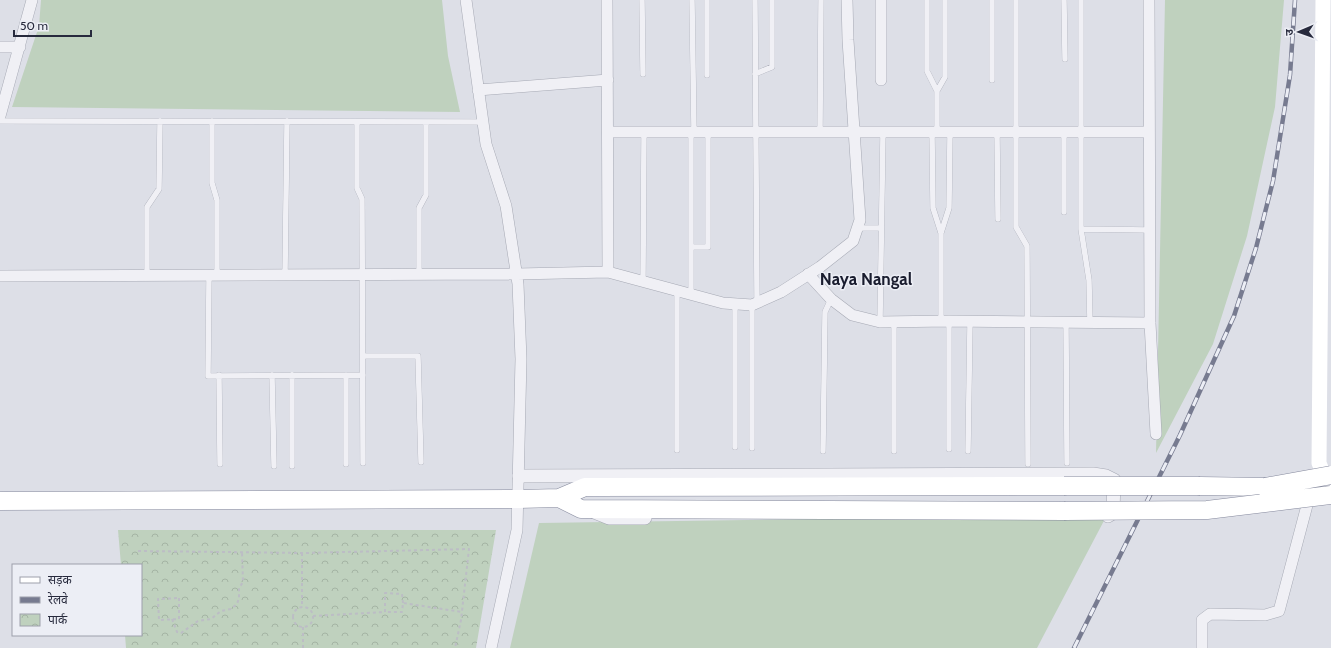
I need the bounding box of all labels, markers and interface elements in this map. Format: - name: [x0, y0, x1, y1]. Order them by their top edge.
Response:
- scale bar: [14, 12, 91, 38]
- north arrow: [1279, 12, 1319, 52]
- text: 50 m: [20, 18, 48, 33]
- text: उ: [1282, 28, 1296, 36]
- district label: Naya Nangal: [820, 269, 913, 289]
- legend: [12, 564, 142, 636]
- text: सड़क: [48, 572, 73, 587]
- text: रेलवे: [48, 592, 68, 607]
- text: पार्क: [48, 612, 68, 627]

